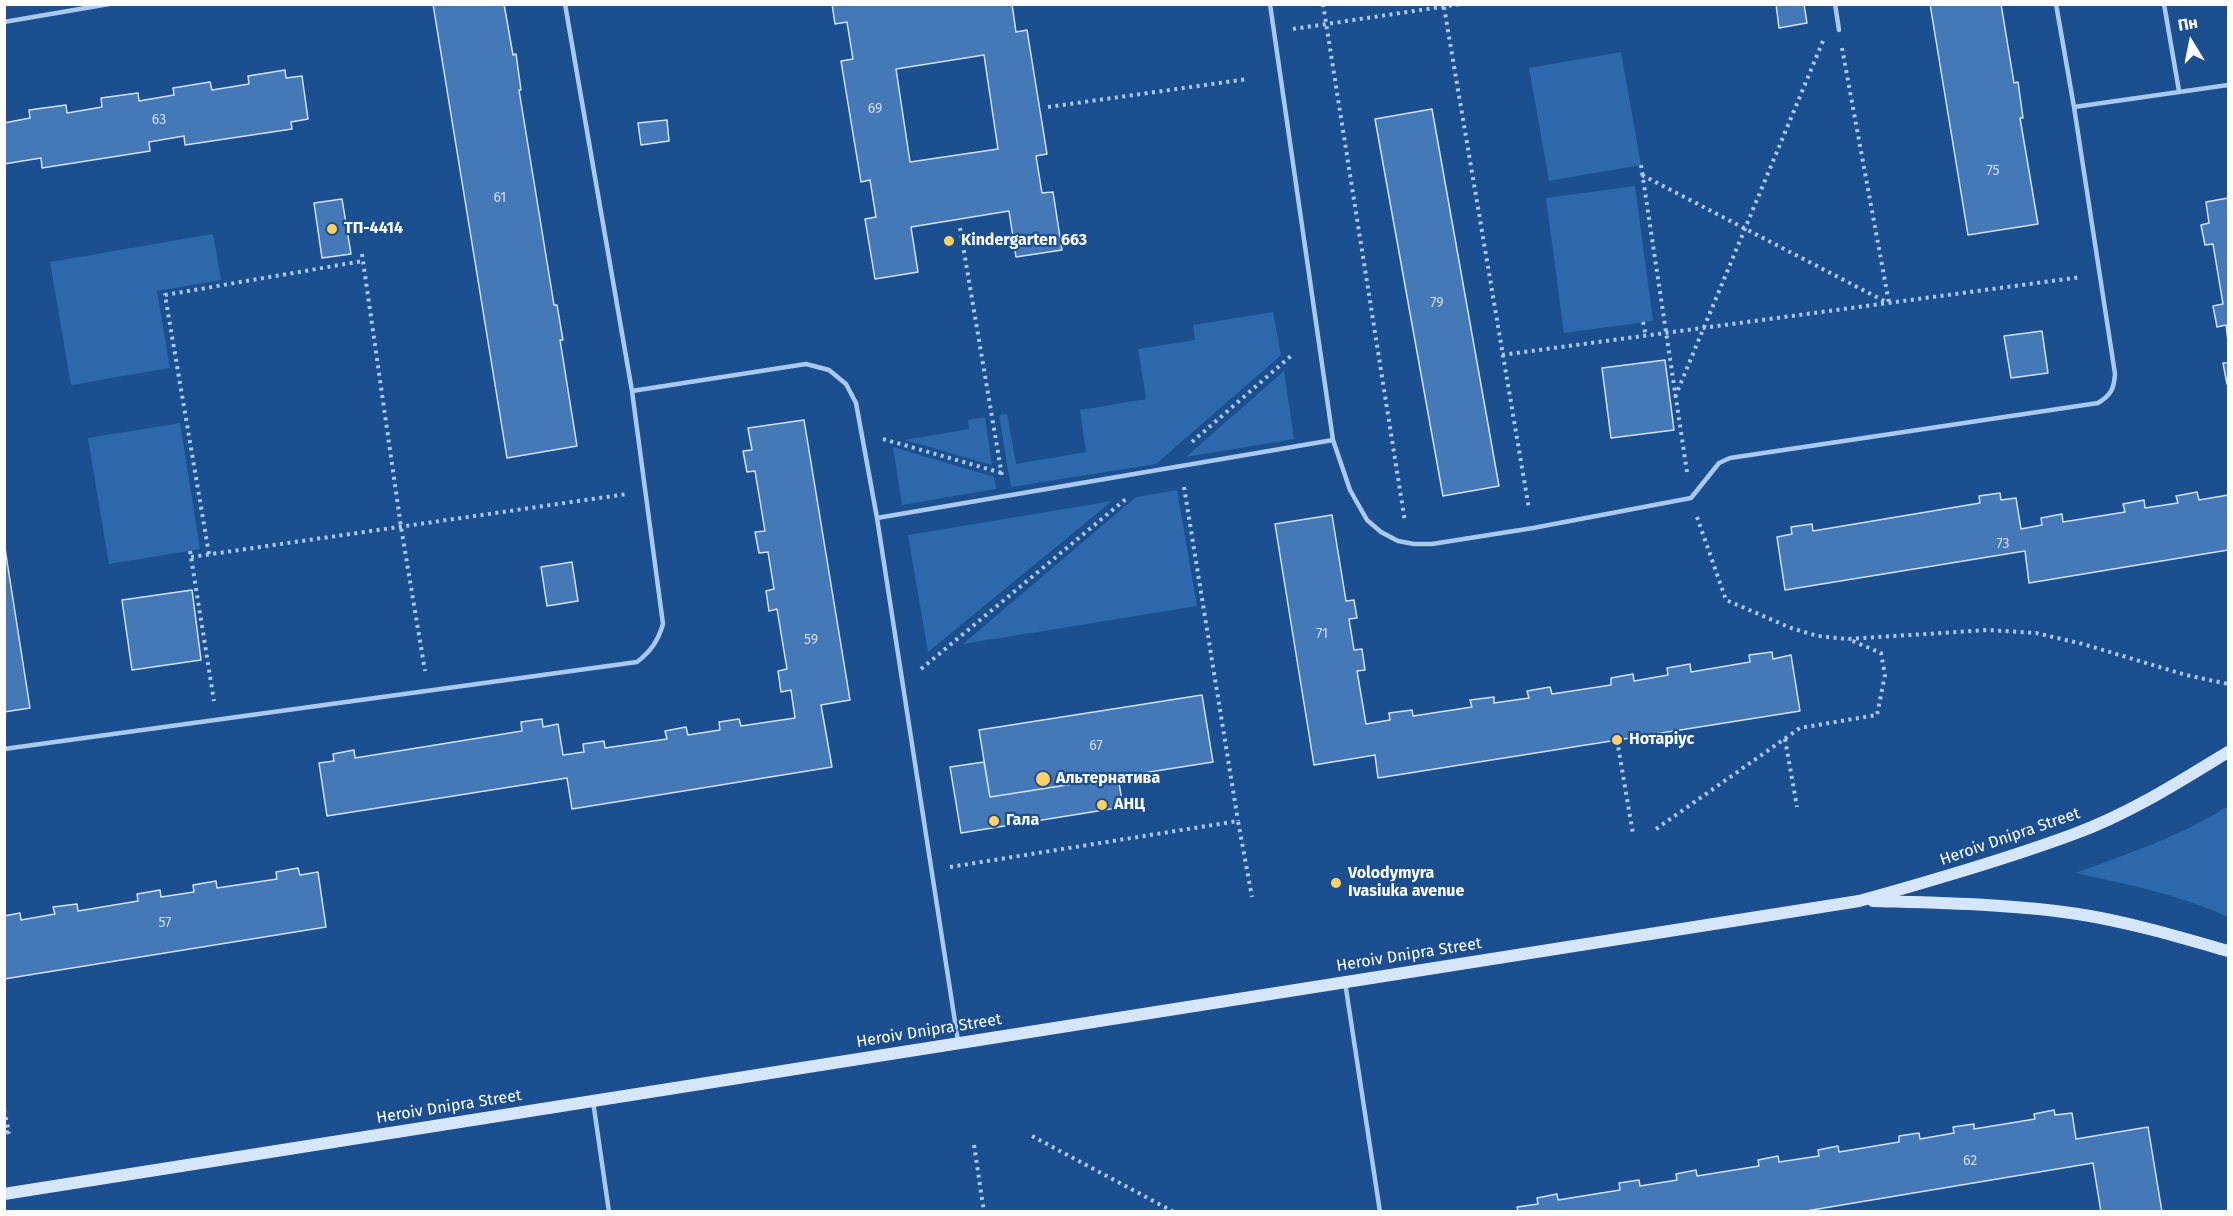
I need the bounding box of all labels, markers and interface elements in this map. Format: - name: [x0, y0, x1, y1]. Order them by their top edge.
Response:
- north arrow: [2161, 12, 2221, 72]
- text: Пн: [2176, 13, 2199, 35]
- house number: 69: [868, 101, 882, 117]
- house number: 63: [152, 112, 166, 128]
- house number: 75: [1986, 163, 2000, 179]
- house number: 61: [494, 190, 506, 206]
- place label: ТП-4414: [344, 219, 403, 239]
- marker: ТП-4414: [325, 222, 339, 236]
- place label: Kindergarten 663: [961, 231, 1087, 251]
- marker: Kindergarten 663: [942, 234, 956, 248]
- house number: 79: [1430, 295, 1444, 311]
- house number: 73: [1996, 536, 2010, 552]
- house number: 71: [1316, 626, 1328, 642]
- house number: 59: [804, 632, 818, 648]
- place label: Нотаріус: [1629, 730, 1694, 750]
- marker: Нотаріус: [1610, 733, 1624, 747]
- house number: 67: [1089, 738, 1103, 754]
- place label: Альтернатива: [1056, 769, 1160, 789]
- marker: Альтернатива: [1034, 770, 1052, 788]
- place label: АНЦ: [1114, 795, 1145, 815]
- marker: АНЦ: [1095, 798, 1109, 812]
- street label: Heroiv Dnipra Street: [1937, 804, 2083, 870]
- place label: Гала: [1006, 811, 1039, 831]
- marker: Гала: [987, 814, 1001, 828]
- place label: Volodymyra Ivasiuka avenue: [1348, 864, 1464, 902]
- marker: Volodymyra Ivasiuka avenue: [1329, 876, 1343, 890]
- house number: 57: [159, 915, 171, 931]
- street label: Heroiv Dnipra Street: [1335, 934, 1483, 976]
- street label: Heroiv Dnipra Street: [855, 1010, 1003, 1052]
- street label: Heroiv Dnipra Street: [375, 1086, 523, 1128]
- house number: 62: [1963, 1153, 1977, 1169]

